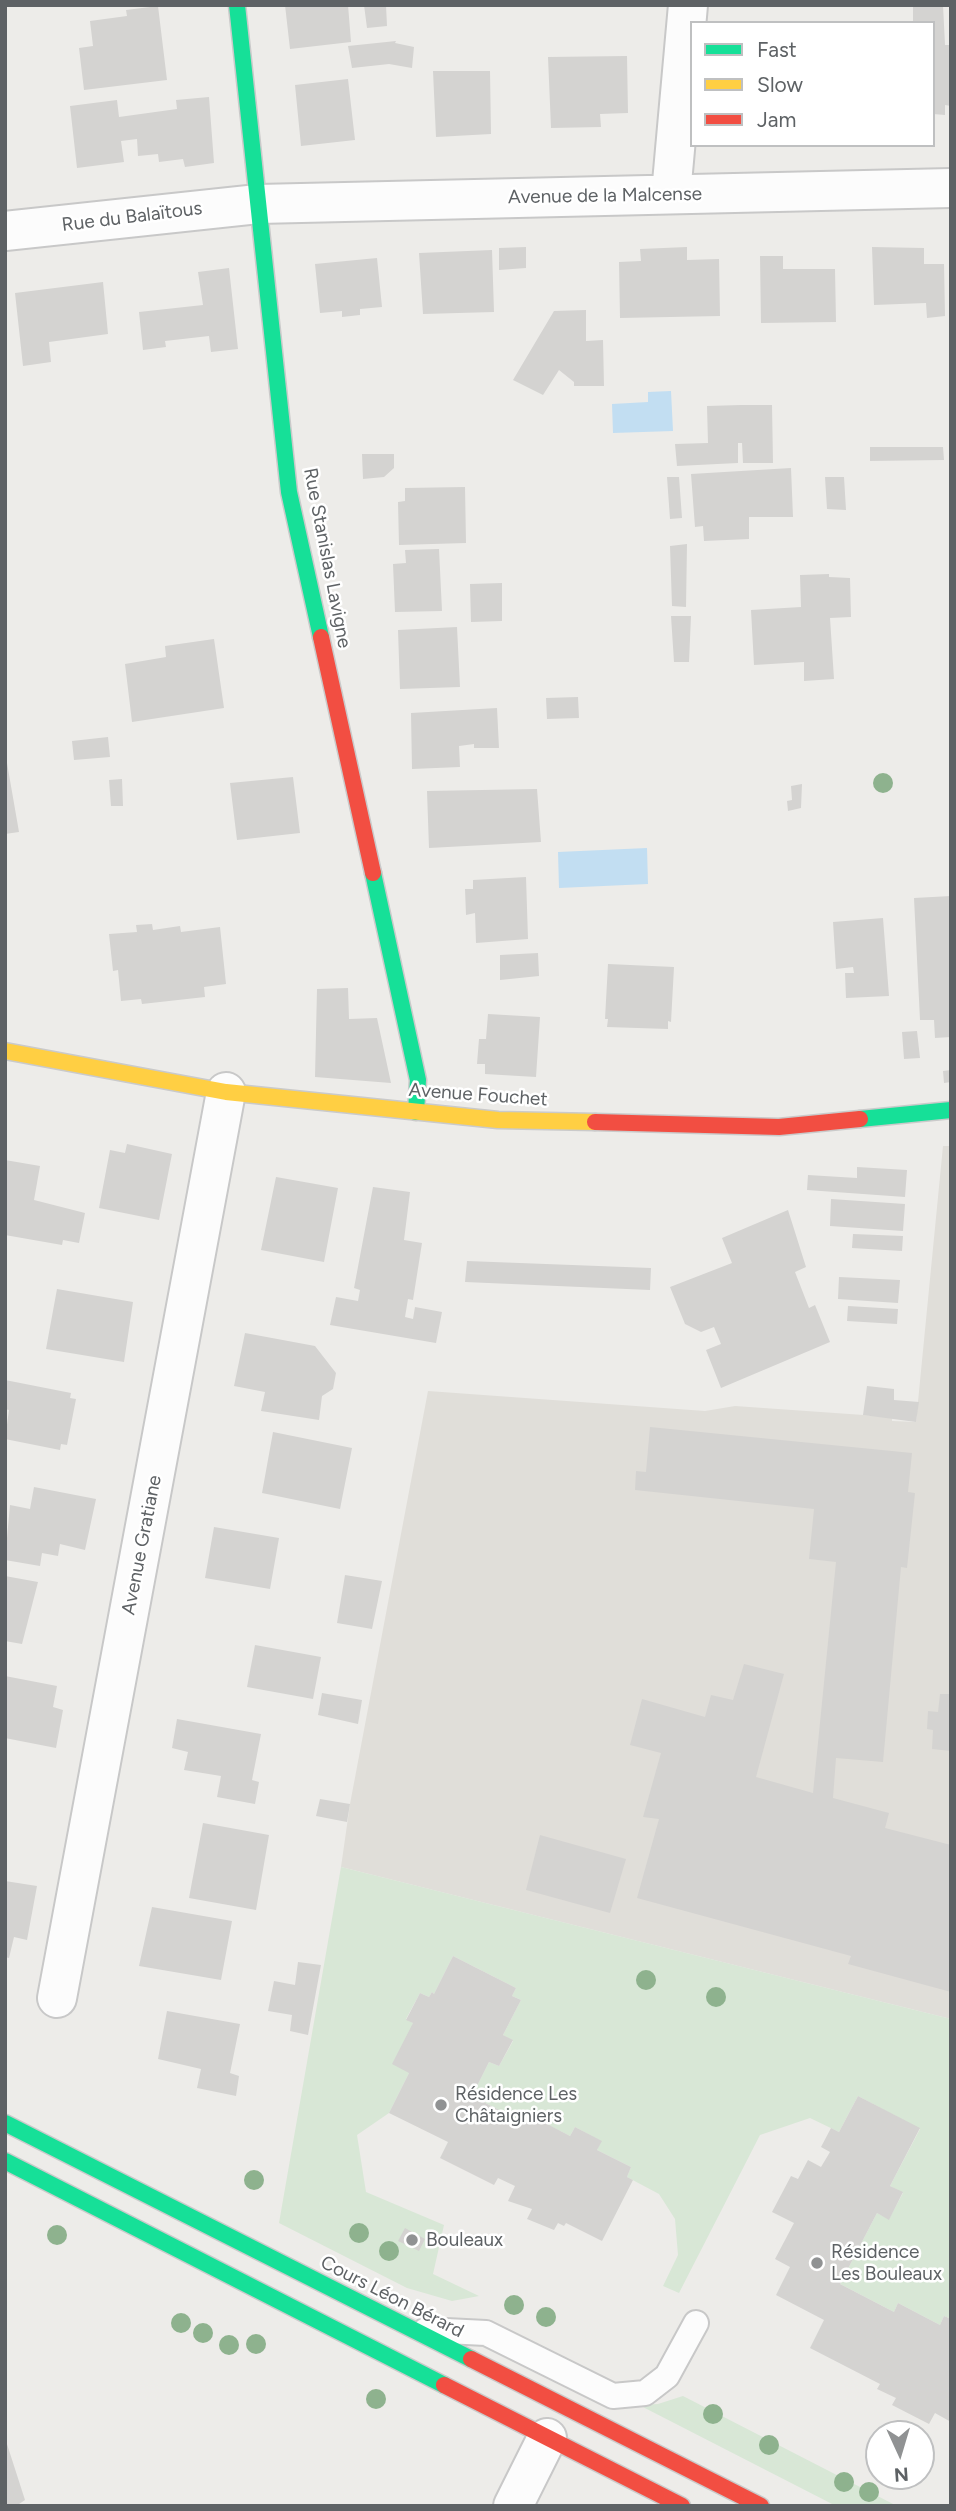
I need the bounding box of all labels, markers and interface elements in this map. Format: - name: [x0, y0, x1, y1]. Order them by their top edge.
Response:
- legend: [690, 21, 935, 147]
- text: Fast: [757, 37, 797, 62]
- text: Slow: [757, 72, 803, 97]
- text: Jam: [757, 107, 796, 132]
- street label: Avenue de la Malcense: [508, 183, 702, 209]
- street label: Rue du Balaïtous: [61, 197, 203, 237]
- street label: Rue Stanislas Lavigne: [298, 466, 356, 650]
- street label: Avenue Fouchet: [408, 1079, 548, 1111]
- street label: Avenue Gratiane: [117, 1473, 167, 1617]
- place label: Résidence Les Châtaigniers: [455, 2083, 577, 2127]
- marker: Résidence Les Châtaigniers: [433, 2097, 449, 2113]
- place label: Bouleaux: [426, 2229, 503, 2251]
- marker: Bouleaux: [404, 2232, 420, 2248]
- place label: Résidence Les Bouleaux: [831, 2241, 942, 2285]
- street label: Cours Léon Bérard: [317, 2251, 467, 2343]
- marker: Résidence Les Bouleaux: [809, 2255, 825, 2271]
- north arrow: [865, 2420, 935, 2490]
- text: N: [893, 2462, 909, 2486]

